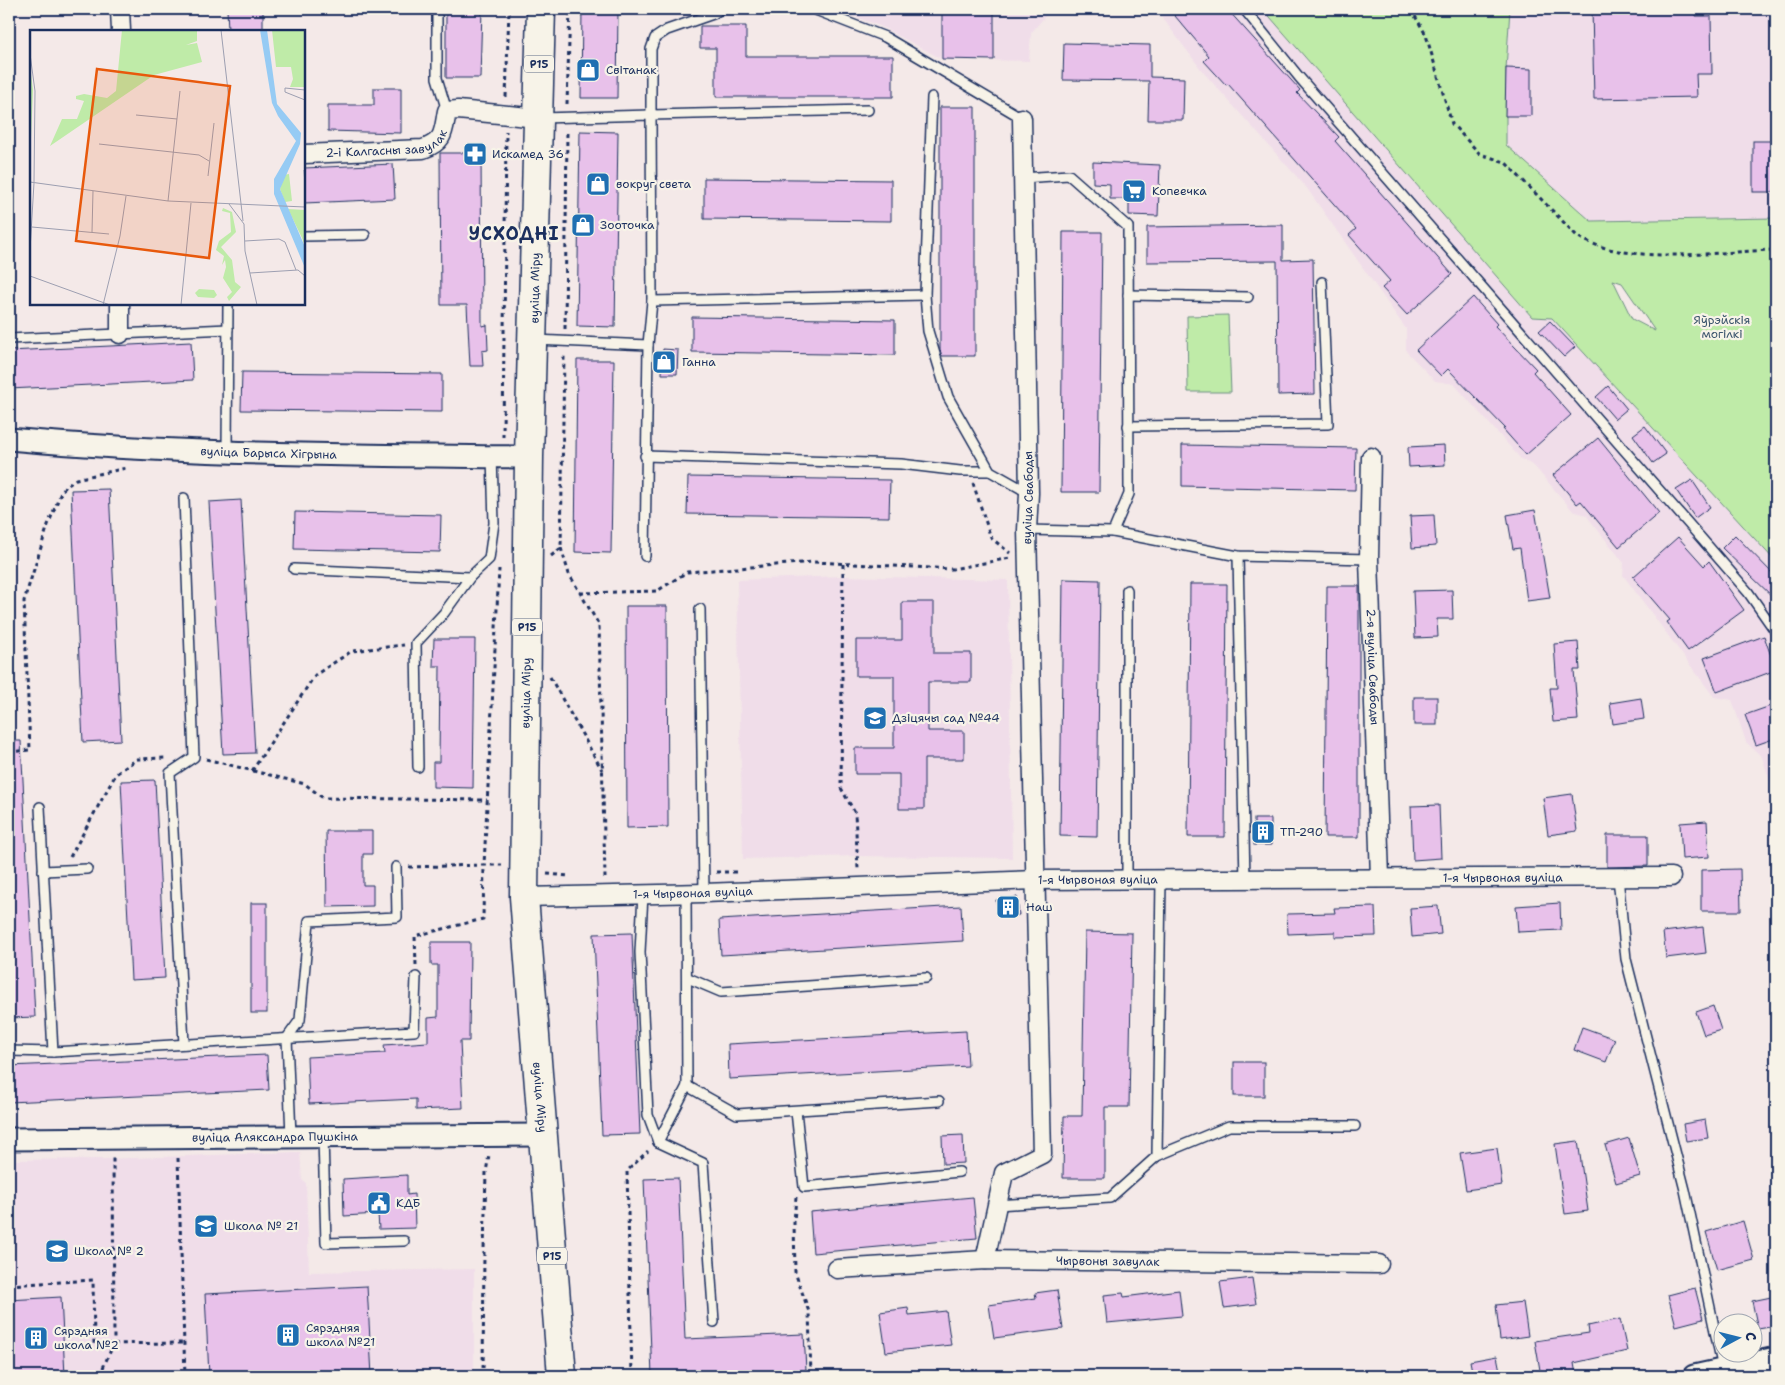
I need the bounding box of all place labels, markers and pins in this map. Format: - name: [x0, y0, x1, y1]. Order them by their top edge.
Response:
- shop icon: Світанак: [575, 57, 601, 83]
- place label: Світанак: [606, 62, 657, 78]
- pharmacy icon: Искамед 36: [462, 141, 488, 167]
- place label: Искамед 36: [492, 146, 564, 162]
- shop icon: вокруг света: [585, 171, 611, 197]
- place label: вокруг света: [616, 176, 691, 192]
- supermarket icon: Копеечка: [1121, 178, 1147, 204]
- place label: Копеечка: [1152, 183, 1207, 199]
- shop icon: Зооточка: [570, 212, 596, 238]
- place label: Зооточка: [600, 217, 655, 233]
- shop icon: Ганна: [651, 349, 677, 375]
- place label: Ганна: [682, 354, 716, 370]
- school or university icon: Дзіцячы сад №44: [862, 705, 888, 731]
- place label: Дзіцячы сад №44: [892, 710, 1000, 726]
- building icon: ТП-290: [1250, 819, 1276, 845]
- place label: ТП-290: [1280, 824, 1323, 840]
- building icon: Наш: [995, 894, 1021, 920]
- place label: Наш: [1026, 899, 1053, 915]
- public building icon: КДБ: [366, 1190, 392, 1216]
- place label: КДБ: [396, 1195, 421, 1211]
- school or university icon: Школа № 21: [193, 1213, 219, 1239]
- place label: Школа № 21: [224, 1218, 298, 1234]
- school or university icon: Школа № 2: [44, 1238, 70, 1264]
- place label: Школа № 2: [74, 1243, 144, 1259]
- place label: Сярэдняя школа №21: [306, 1320, 375, 1350]
- building icon: Сярэдняя школа №21: [275, 1322, 301, 1348]
- place label: Сярэдняя школа №2: [54, 1323, 119, 1353]
- building icon: Сярэдняя школа №2: [23, 1325, 49, 1351]

